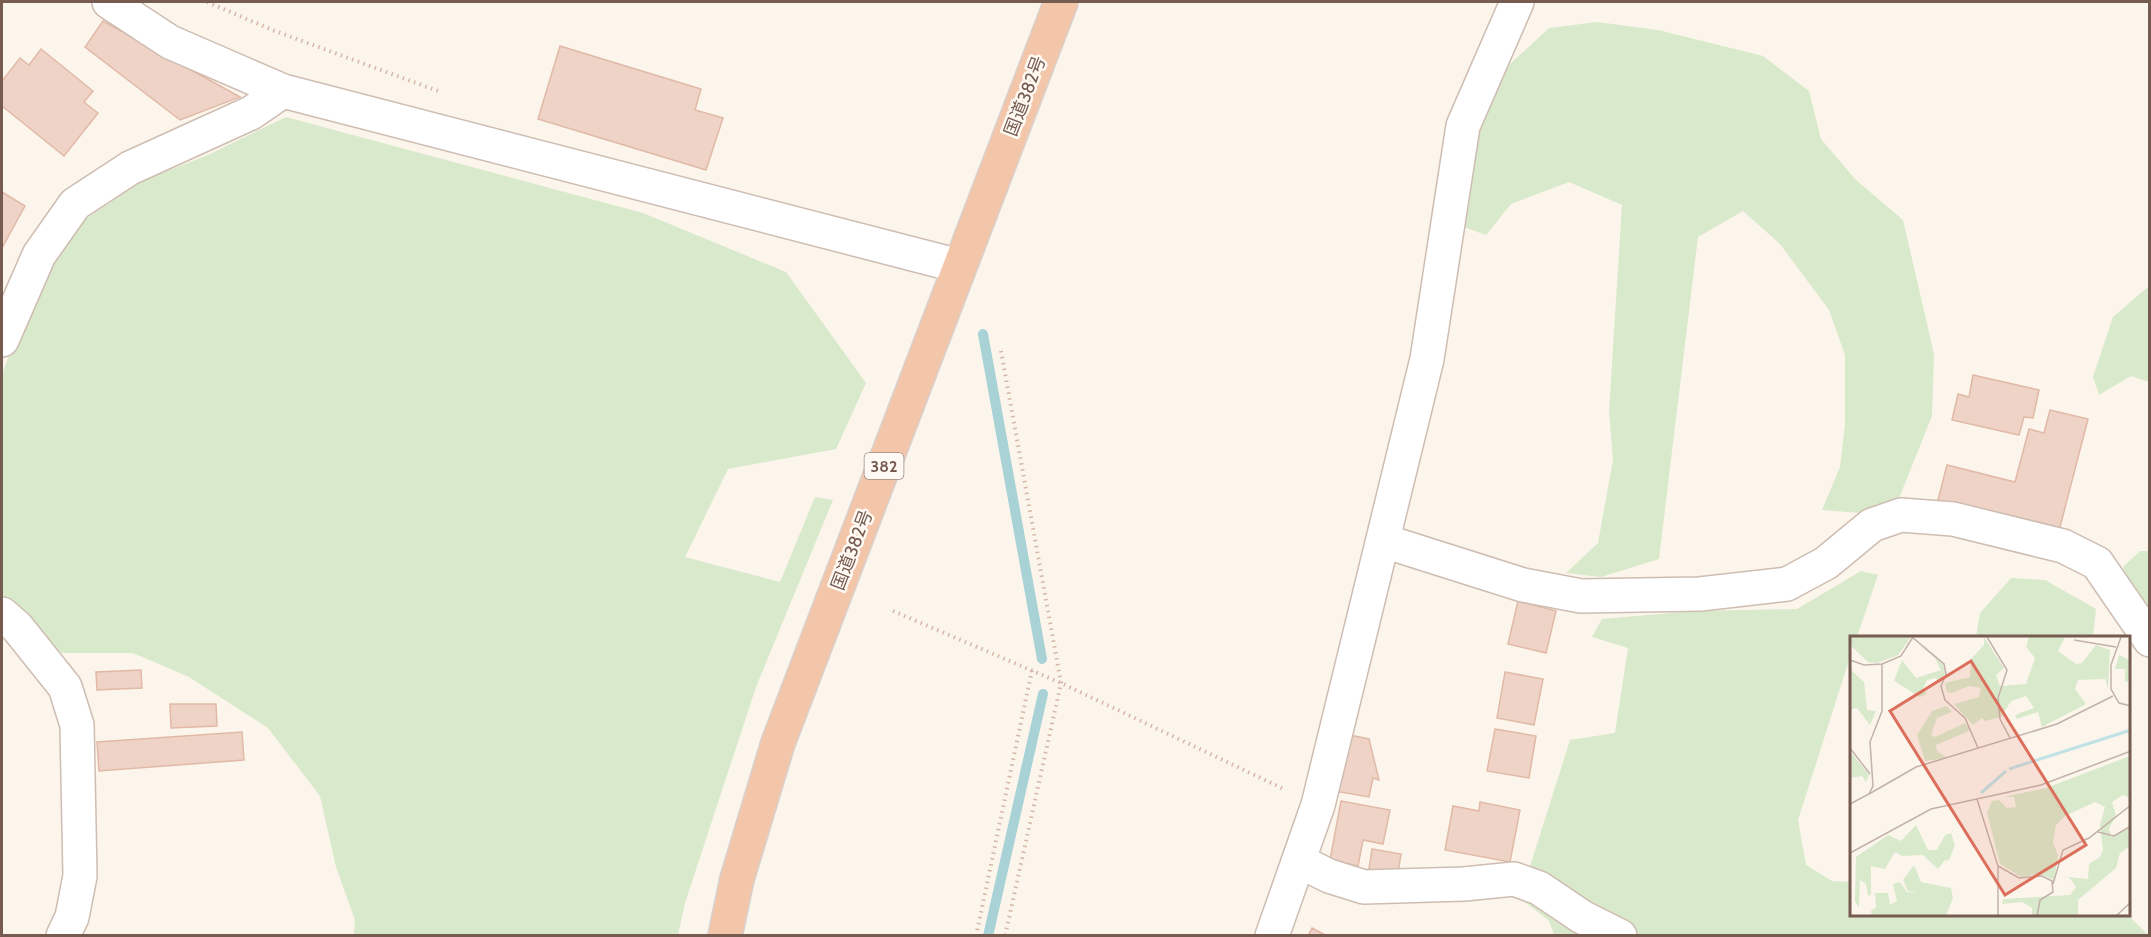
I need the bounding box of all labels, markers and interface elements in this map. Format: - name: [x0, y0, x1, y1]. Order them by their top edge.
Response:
- street label: 国道382号: [1000, 53, 1050, 139]
- road number: 382: [864, 453, 904, 479]
- street label: 国道382号: [827, 507, 877, 593]
- inset map: [1850, 636, 2130, 916]

